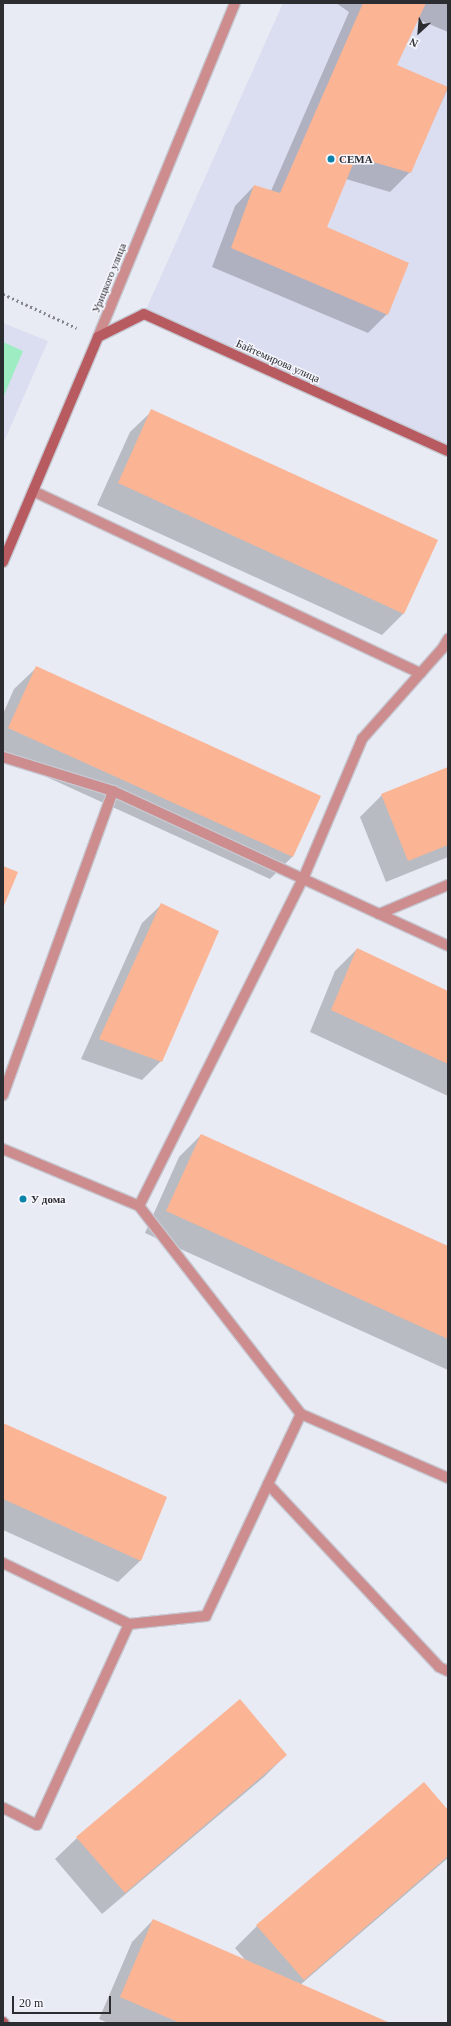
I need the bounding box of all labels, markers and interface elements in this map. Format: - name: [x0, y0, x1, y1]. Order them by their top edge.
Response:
- north arrow: [399, 12, 439, 52]
- text: N: [408, 36, 420, 50]
- place label: СЕМА: [339, 152, 373, 166]
- marker: СЕМА: [326, 154, 336, 164]
- street label: Урицкого улица: [89, 241, 129, 315]
- street label: Байтемирова улица: [234, 337, 322, 385]
- place label: У дома: [31, 1192, 66, 1206]
- marker: У дома: [18, 1194, 28, 1204]
- scale bar: [14, 1988, 113, 2014]
- text: 20 m: [19, 1996, 43, 2010]

